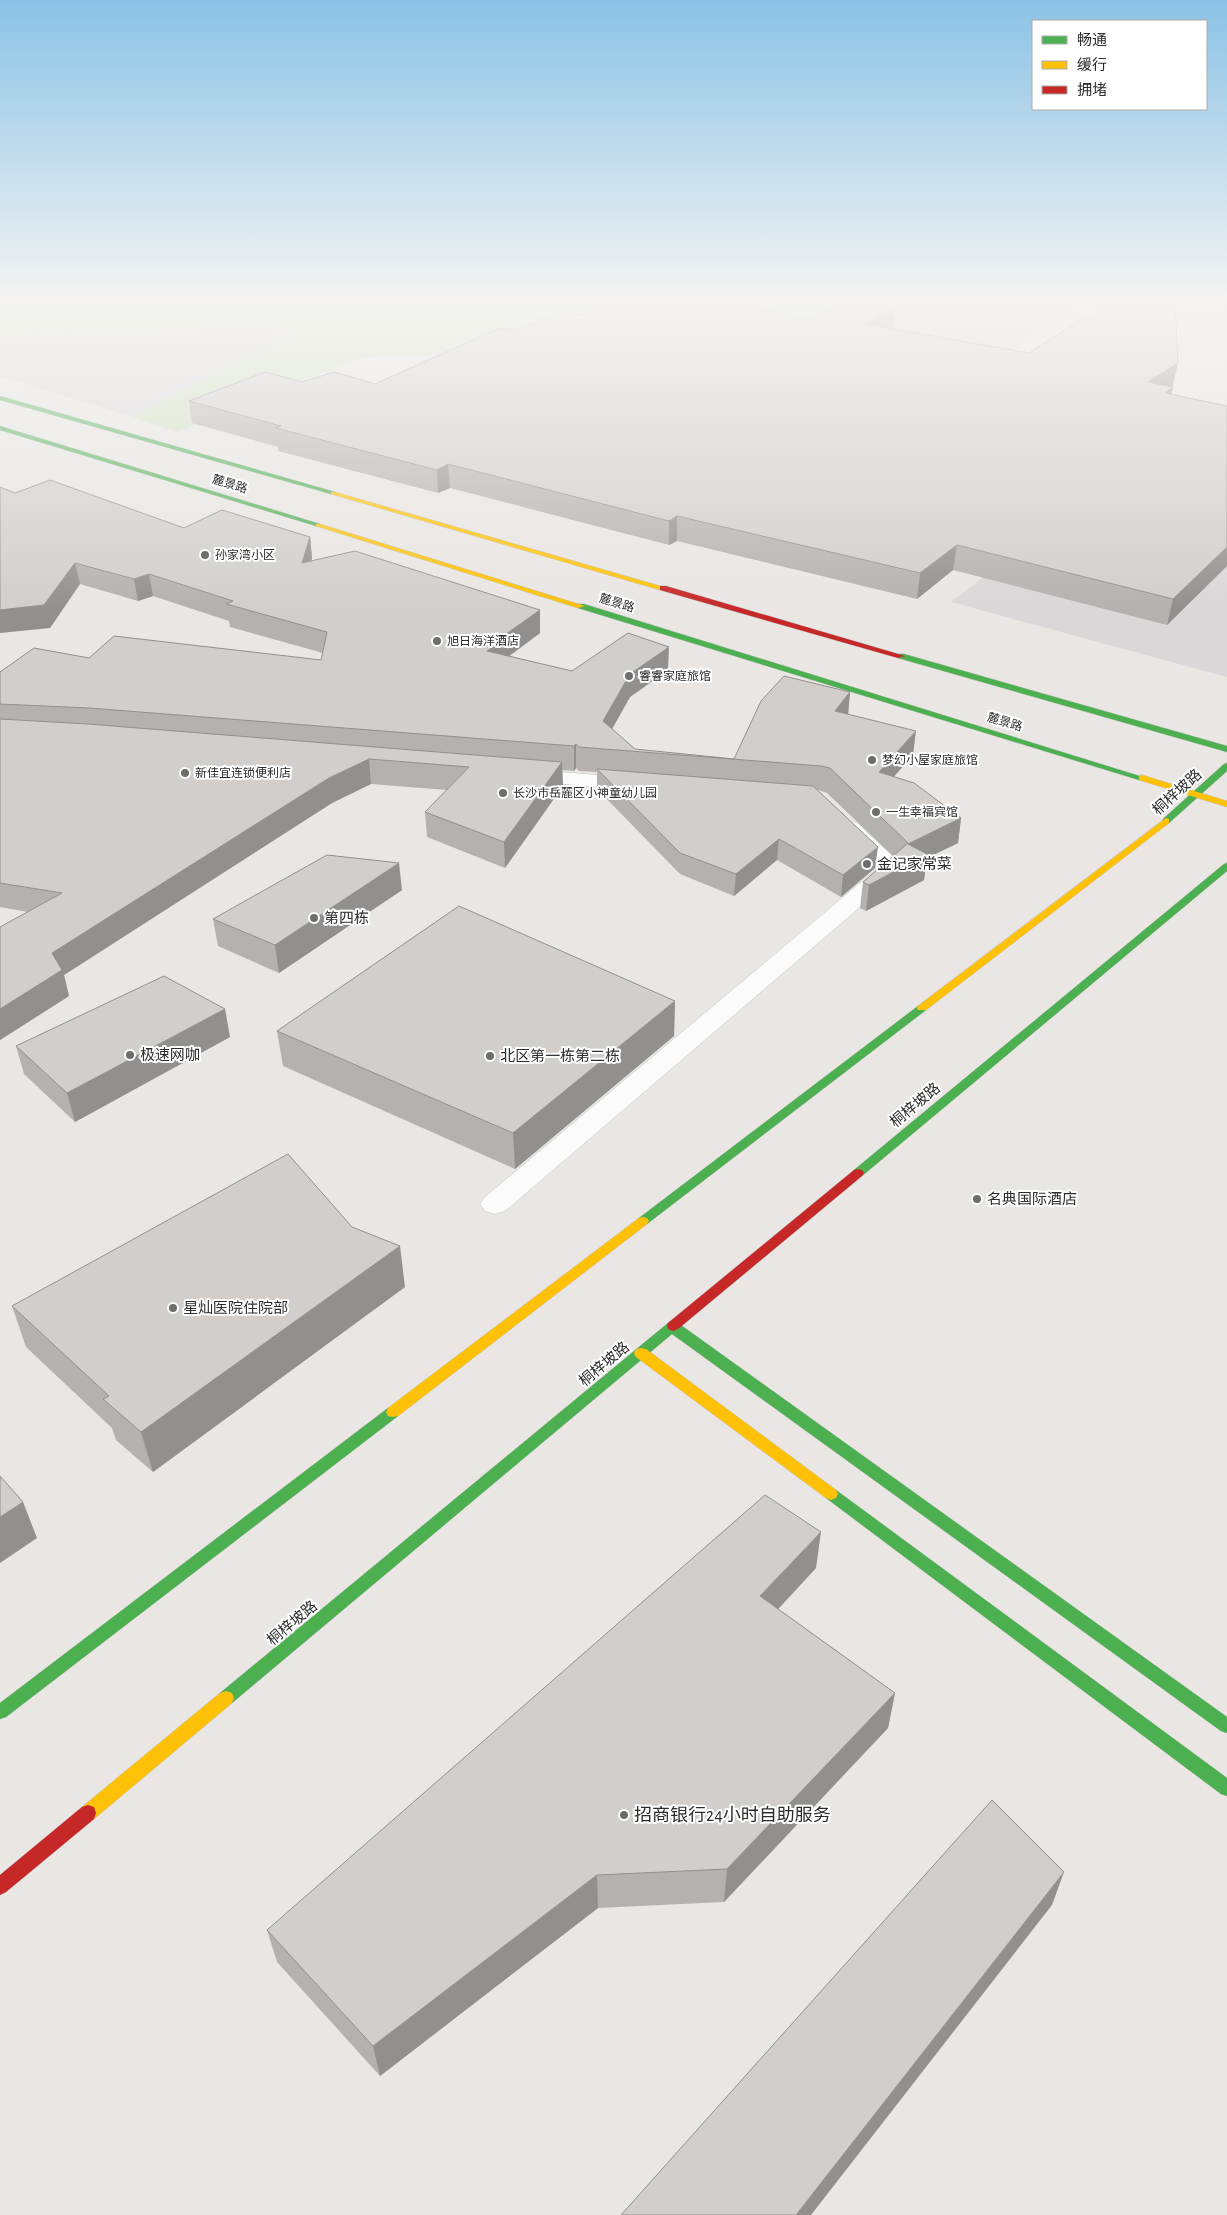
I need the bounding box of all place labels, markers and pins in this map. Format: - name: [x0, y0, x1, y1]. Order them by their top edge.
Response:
- place label: 孙家湾小区: [215, 548, 275, 561]
- marker: 孙家湾小区: [199, 549, 211, 561]
- place label: 旭日海洋酒店: [447, 634, 519, 647]
- marker: 旭日海洋酒店: [431, 635, 443, 647]
- place label: 睿睿家庭旅馆: [639, 669, 711, 682]
- marker: 睿睿家庭旅馆: [623, 670, 635, 682]
- place label: 梦幻小屋家庭旅馆: [882, 753, 978, 766]
- marker: 梦幻小屋家庭旅馆: [866, 754, 878, 766]
- place label: 新佳宜连锁便利店: [195, 766, 291, 779]
- marker: 新佳宜连锁便利店: [179, 767, 191, 779]
- place label: 长沙市岳麓区小神童幼儿园: [513, 786, 657, 799]
- marker: 长沙市岳麓区小神童幼儿园: [497, 787, 509, 799]
- place label: 一生幸福宾馆: [886, 805, 958, 818]
- marker: 一生幸福宾馆: [870, 806, 882, 818]
- place label: 金记家常菜: [877, 856, 952, 872]
- marker: 金记家常菜: [861, 858, 873, 870]
- place label: 第四栋: [324, 909, 369, 926]
- marker: 第四栋: [308, 912, 320, 924]
- place label: 极速网咖: [140, 1047, 200, 1063]
- place label: 北区第一栋第二栋: [500, 1047, 620, 1064]
- marker: 极速网咖: [124, 1049, 136, 1061]
- marker: 北区第一栋第二栋: [484, 1050, 496, 1062]
- place label: 名典国际酒店: [987, 1190, 1077, 1207]
- marker: 名典国际酒店: [971, 1193, 983, 1205]
- place label: 星灿医院住院部: [183, 1300, 288, 1316]
- marker: 星灿医院住院部: [167, 1302, 179, 1314]
- place label: 招商银行24小时自助服务: [634, 1805, 831, 1825]
- marker: 招商银行24小时自助服务: [618, 1809, 630, 1821]

